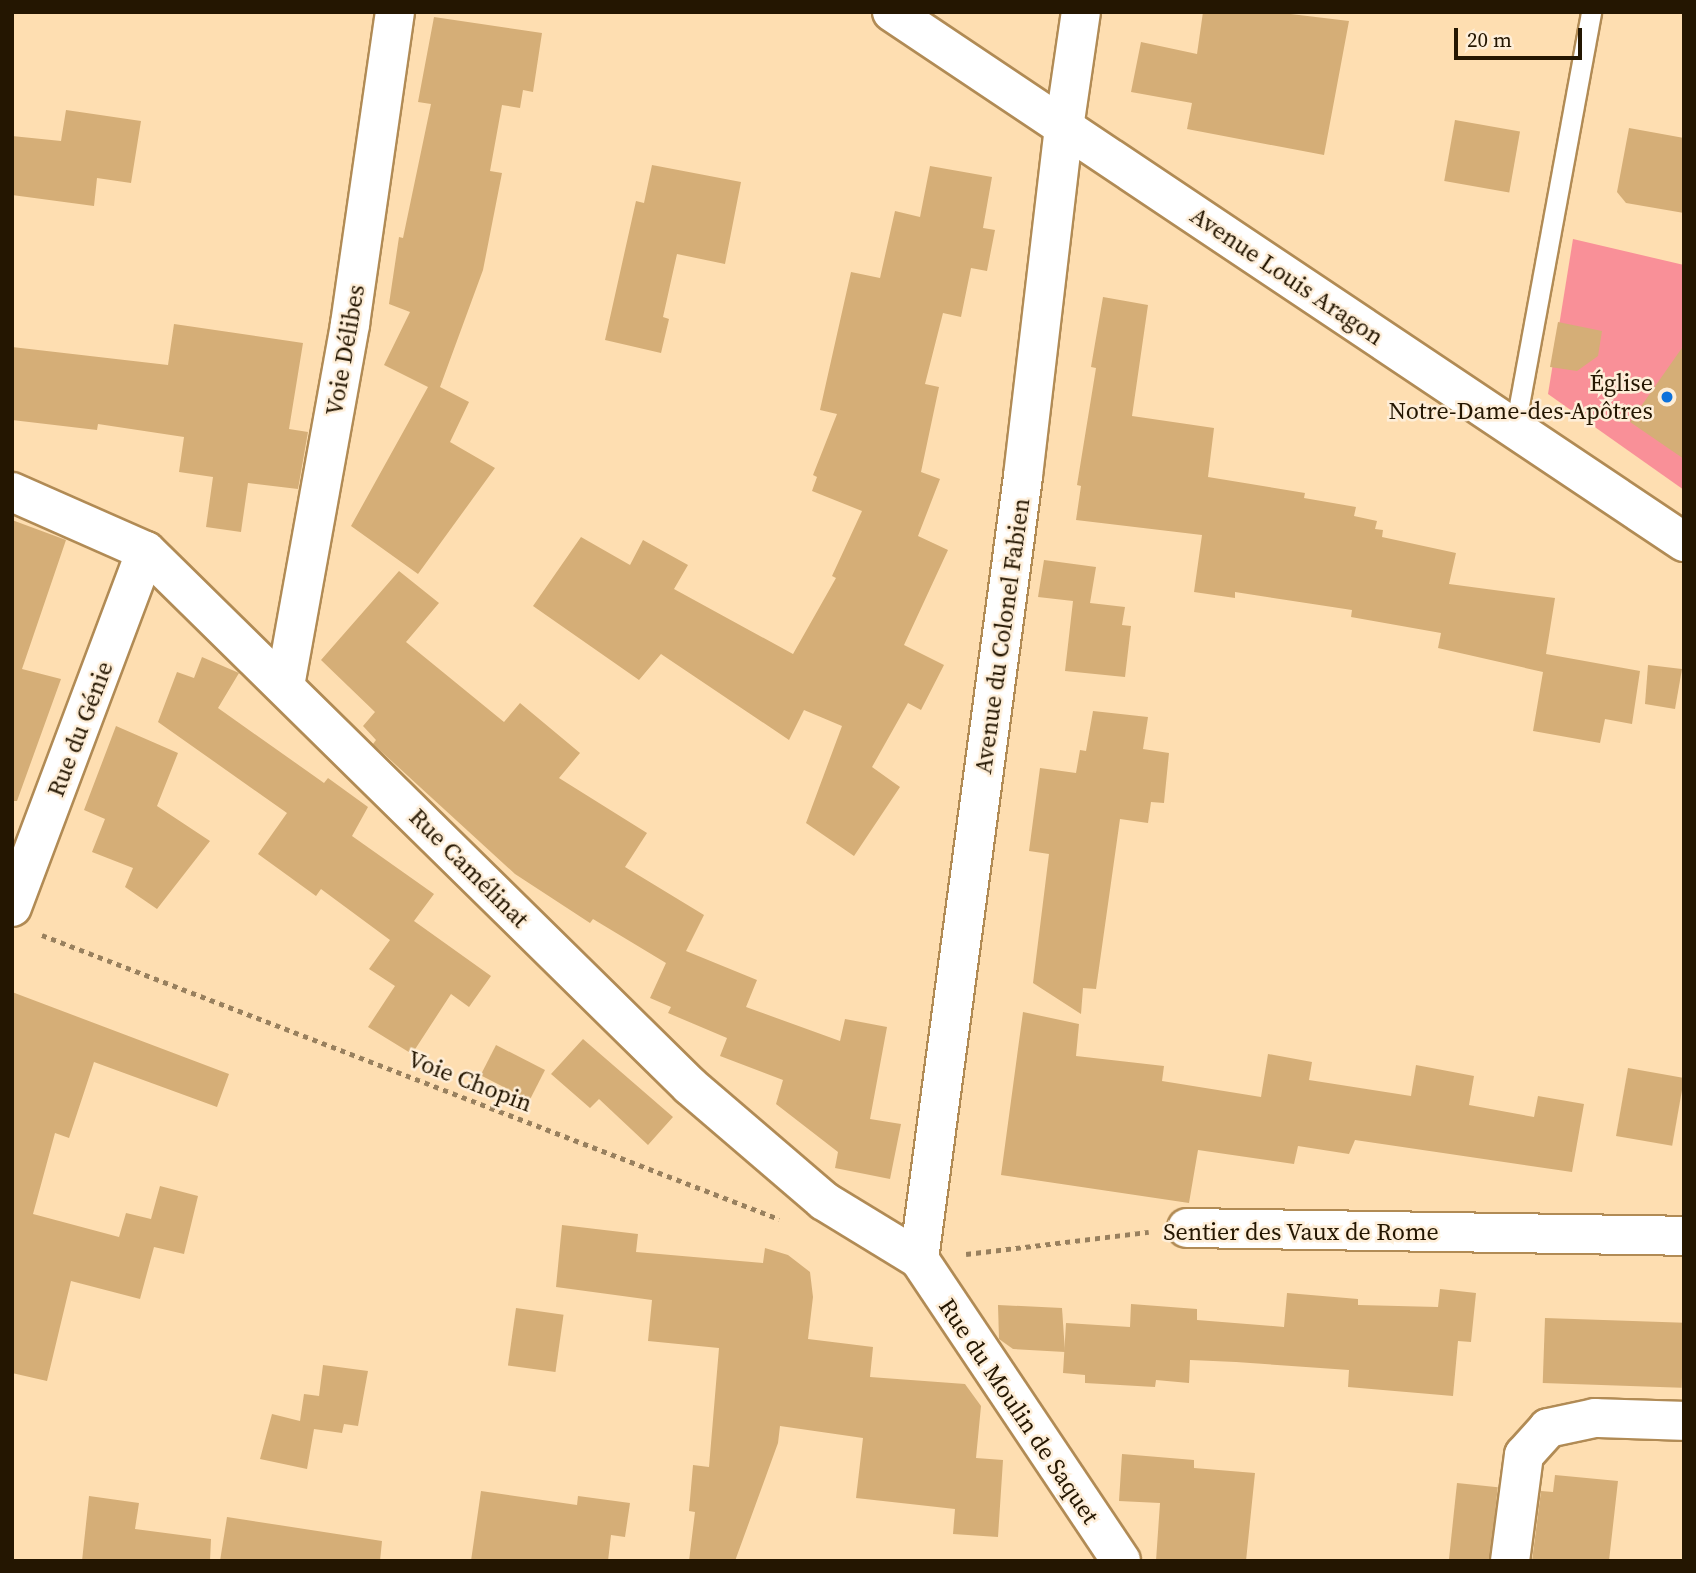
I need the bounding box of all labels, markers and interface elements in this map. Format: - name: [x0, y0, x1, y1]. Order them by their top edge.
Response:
- scale bar: [1458, 14, 1586, 58]
- text: 20 m: [1467, 25, 1512, 54]
- street label: Avenue Louis Aragon: [1185, 201, 1389, 351]
- street label: Voie Délibes: [319, 282, 371, 418]
- place label: Église Notre-Dame-des-Apôtres: [1389, 369, 1653, 425]
- marker: Église Notre-Dame-des-Apôtres: [1659, 389, 1675, 405]
- street label: Avenue du Colonel Fabien: [968, 496, 1036, 776]
- street label: Rue du Génie: [41, 657, 119, 801]
- street label: Rue Camélinat: [403, 802, 535, 934]
- street label: Voie Chopin: [404, 1044, 536, 1118]
- street label: Sentier des Vaux de Rome: [1163, 1218, 1439, 1246]
- street label: Rue du Moulin de Saquet: [933, 1293, 1105, 1529]

